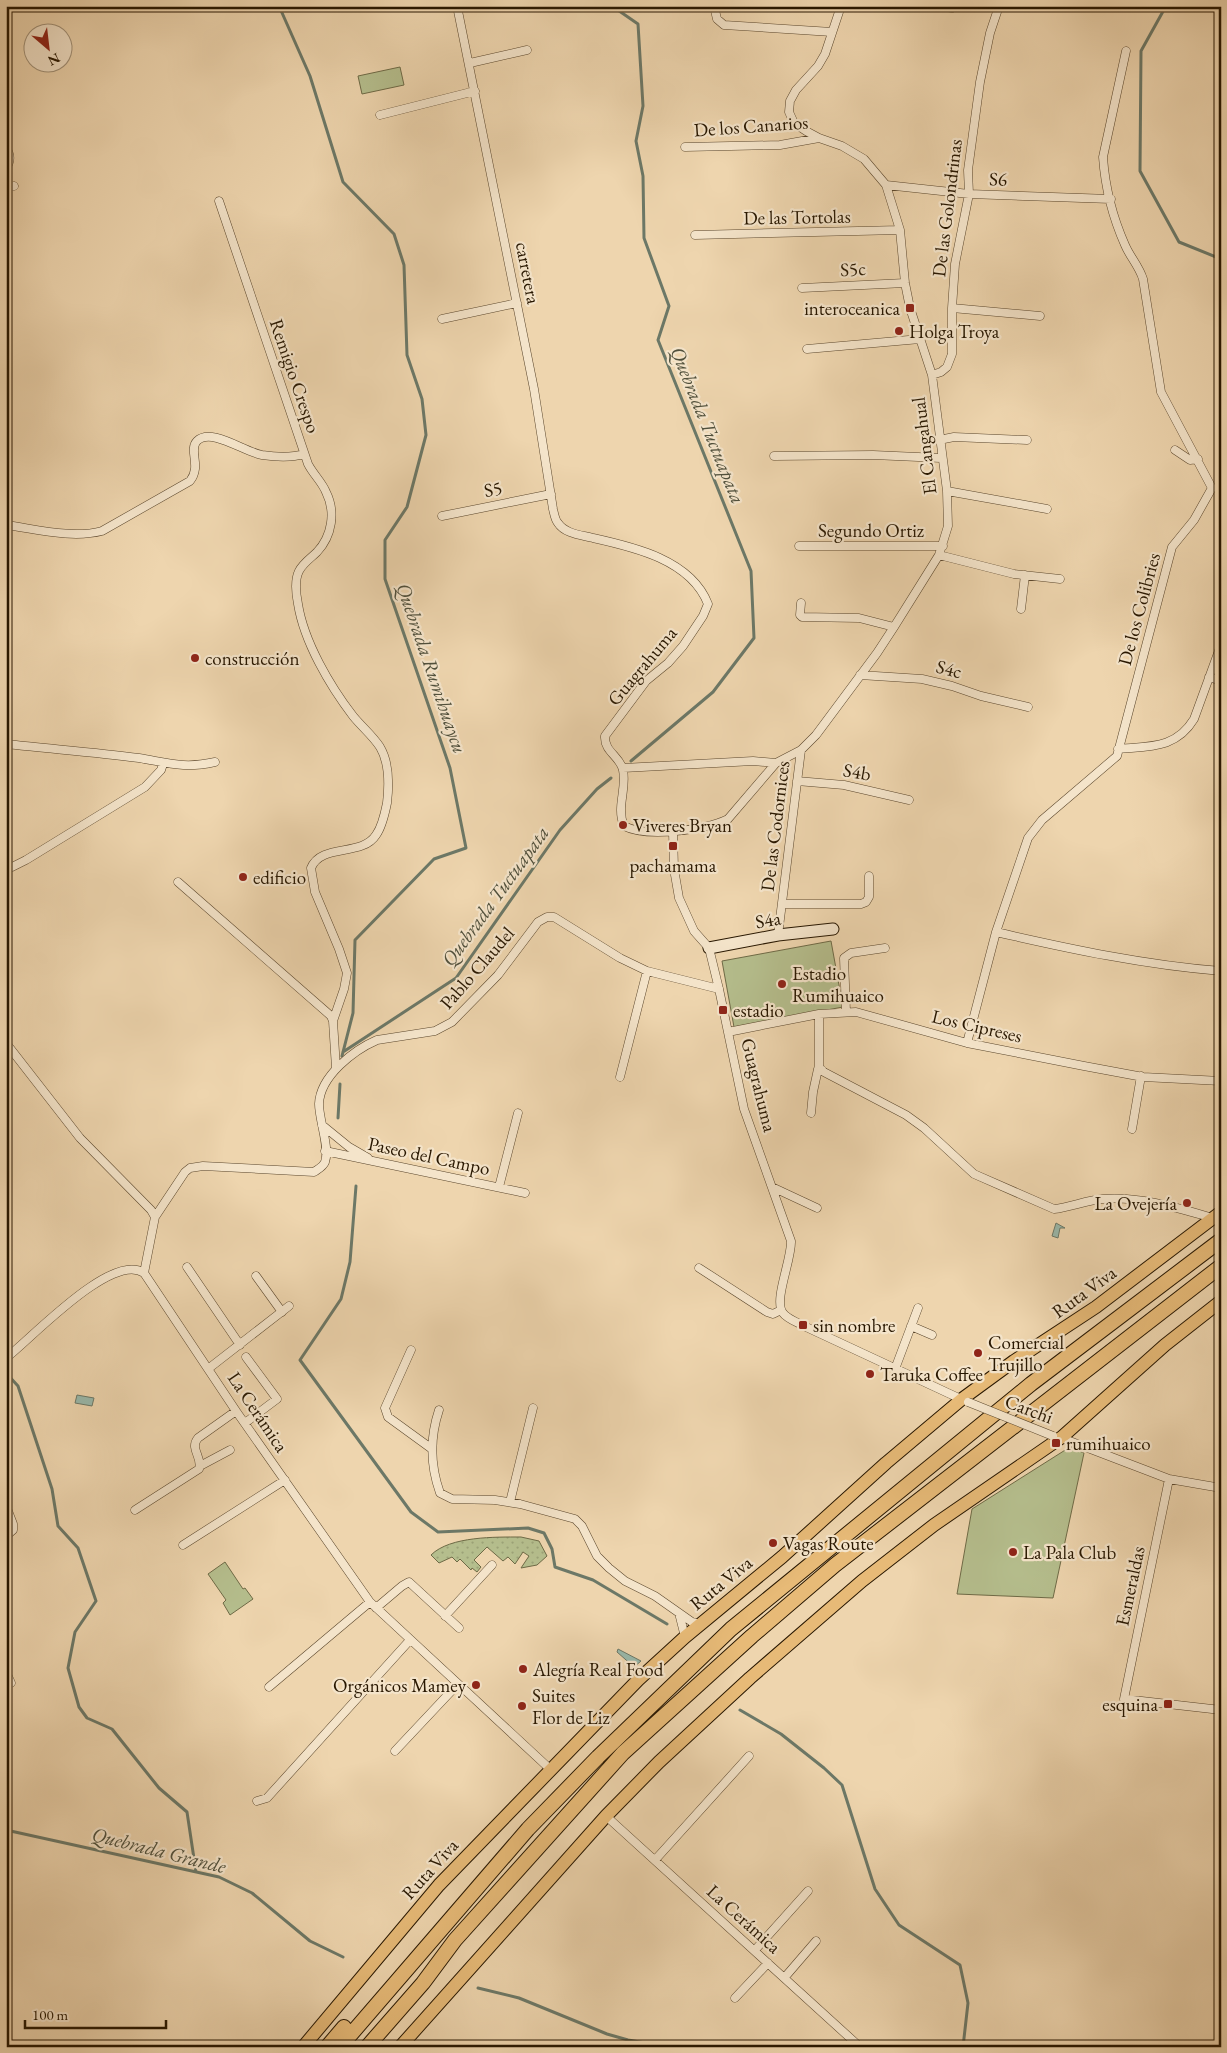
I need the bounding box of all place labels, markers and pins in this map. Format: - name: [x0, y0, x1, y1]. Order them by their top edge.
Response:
- place label: interoceanica: [804, 296, 900, 321]
- marker: interoceanica: [904, 302, 916, 314]
- place label: Holga Troya: [909, 319, 1000, 344]
- marker: Holga Troya: [893, 325, 905, 337]
- place label: construcción: [205, 646, 299, 671]
- marker: construcción: [189, 652, 201, 664]
- place label: Viveres Bryan: [633, 813, 732, 838]
- marker: Viveres Bryan: [617, 819, 629, 831]
- marker: pachamama: [667, 840, 679, 852]
- place label: pachamama: [630, 853, 717, 878]
- place label: edificio: [253, 865, 306, 890]
- marker: edificio: [237, 871, 249, 883]
- place label: Estadio Rumihuaico: [792, 961, 884, 1008]
- marker: Estadio Rumihuaico: [776, 978, 788, 990]
- place label: estadio: [733, 998, 784, 1023]
- marker: estadio: [717, 1004, 729, 1016]
- place label: La Ovejería: [1094, 1191, 1177, 1216]
- marker: La Ovejería: [1181, 1197, 1193, 1209]
- place label: sin nombre: [813, 1313, 895, 1338]
- marker: sin nombre: [797, 1319, 809, 1331]
- place label: Comercial Trujillo: [988, 1330, 1064, 1377]
- marker: Comercial Trujillo: [972, 1347, 984, 1359]
- place label: Taruka Coffee: [880, 1362, 983, 1387]
- marker: Taruka Coffee: [864, 1368, 876, 1380]
- place label: rumihuaico: [1066, 1431, 1151, 1456]
- marker: rumihuaico: [1050, 1437, 1062, 1449]
- place label: Vagas Route: [783, 1531, 874, 1556]
- marker: Vagas Route: [767, 1537, 779, 1549]
- place label: La Pala Club: [1023, 1540, 1117, 1565]
- marker: La Pala Club: [1007, 1546, 1019, 1558]
- place label: Alegría Real Food: [532, 1657, 664, 1682]
- marker: Alegría Real Food: [517, 1663, 529, 1675]
- place label: Orgánicos Mamey: [333, 1673, 467, 1698]
- marker: Orgánicos Mamey: [470, 1679, 482, 1691]
- place label: Suites Flor de Liz: [532, 1683, 610, 1730]
- place label: esquina: [1102, 1692, 1158, 1717]
- marker: esquina: [1162, 1698, 1174, 1710]
- marker: Suites Flor de Liz: [516, 1700, 528, 1712]

